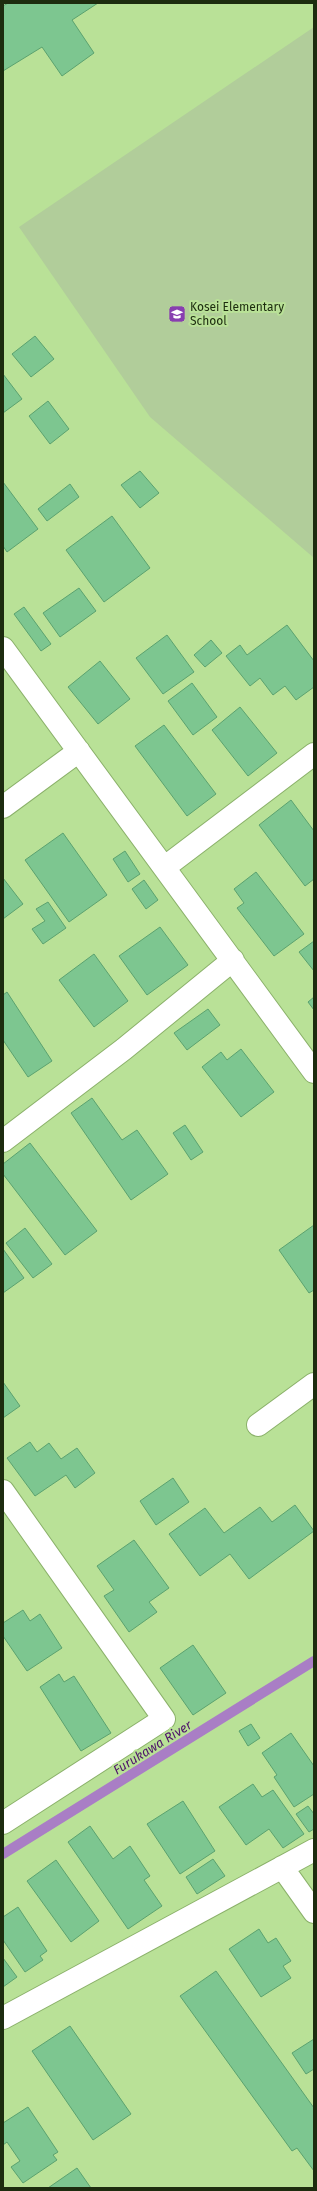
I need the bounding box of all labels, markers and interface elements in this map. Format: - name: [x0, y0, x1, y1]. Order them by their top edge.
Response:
- place label: Kosei Elementary School: [190, 300, 284, 328]
- school or university icon: Kosei Elementary School: [167, 304, 187, 324]
- water label: Furukawa River: [110, 1717, 195, 1778]

